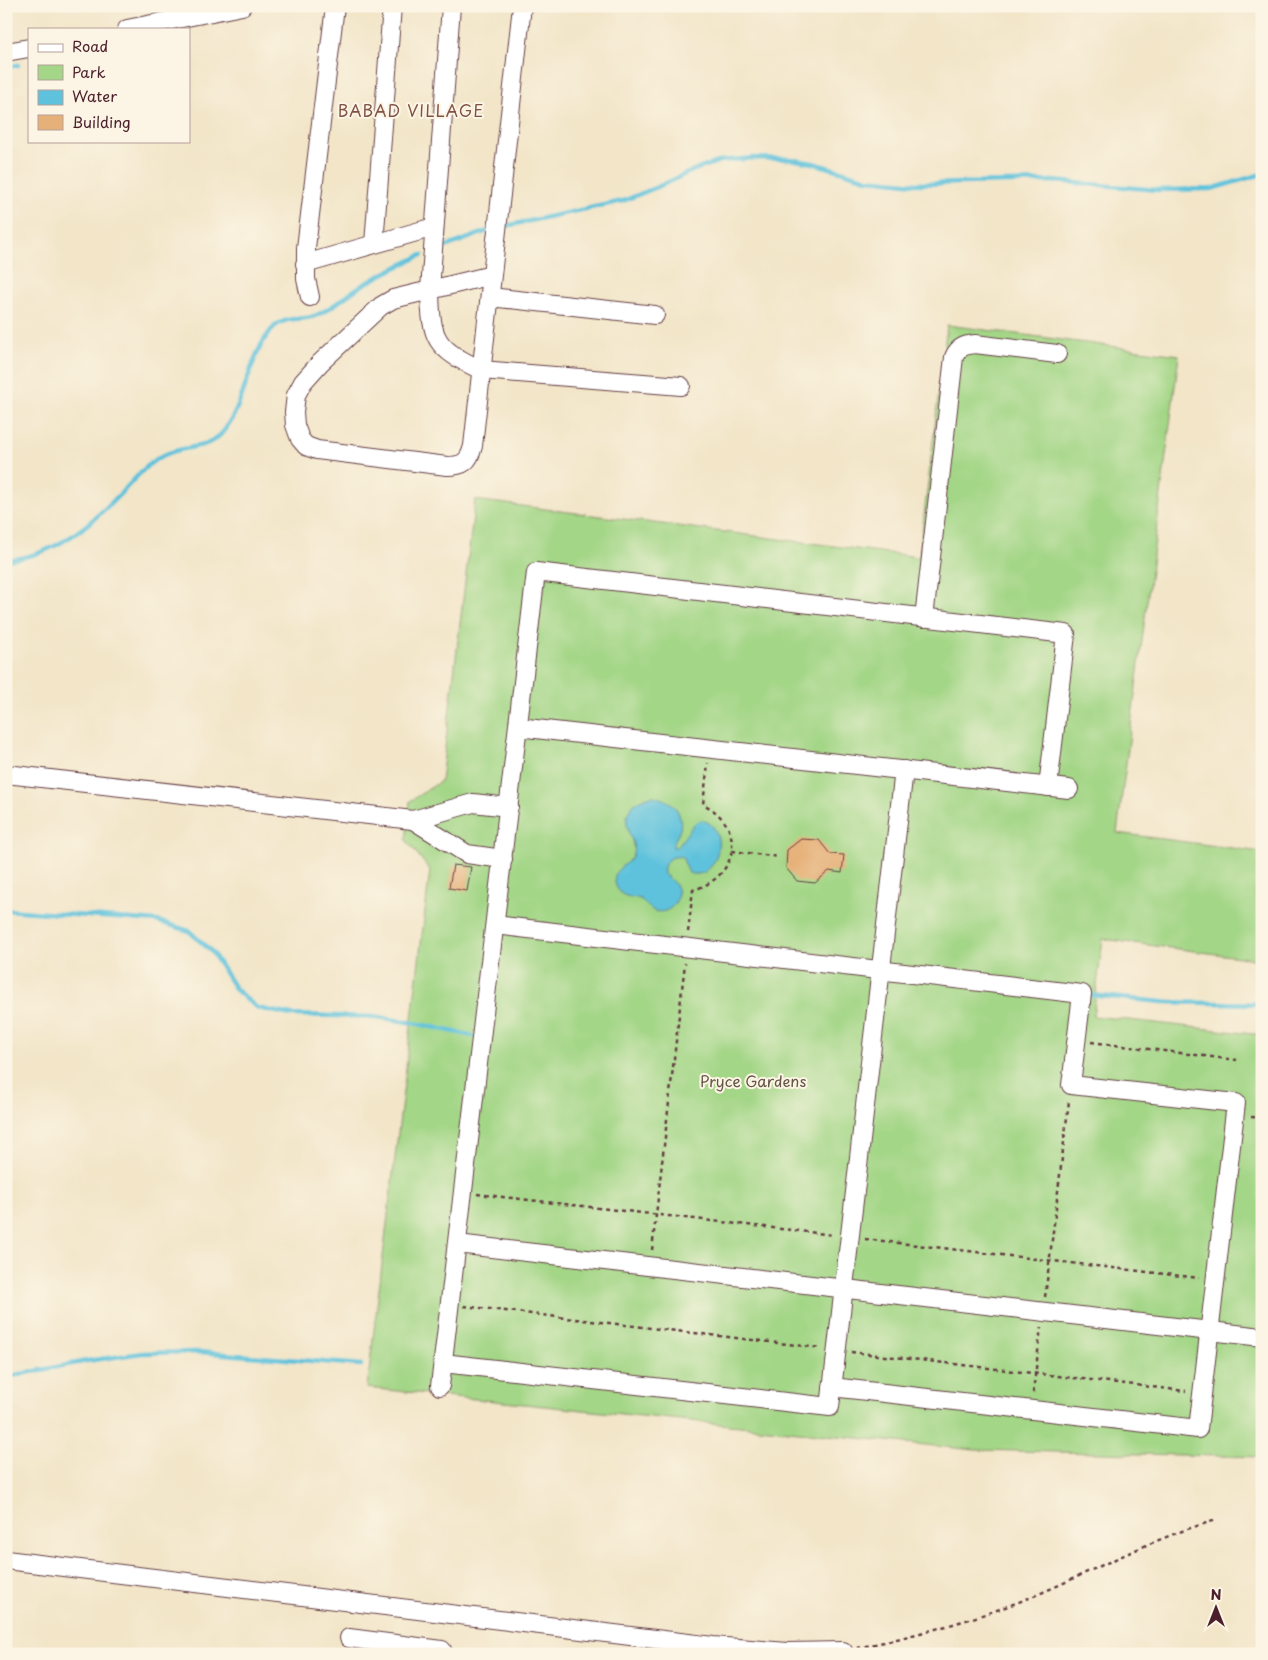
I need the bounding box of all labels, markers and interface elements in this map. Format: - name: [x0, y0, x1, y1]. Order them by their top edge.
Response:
- legend: [28, 28, 190, 142]
- text: Road: [72, 34, 108, 57]
- text: Park: [72, 60, 106, 83]
- text: Water: [72, 84, 117, 107]
- district label: BABAD VILLAGE: [338, 98, 484, 122]
- text: Building: [72, 110, 131, 133]
- park label: Pryce Gardens: [700, 1069, 806, 1092]
- north arrow: [1190, 1582, 1240, 1632]
- text: N: [1210, 1584, 1222, 1605]

